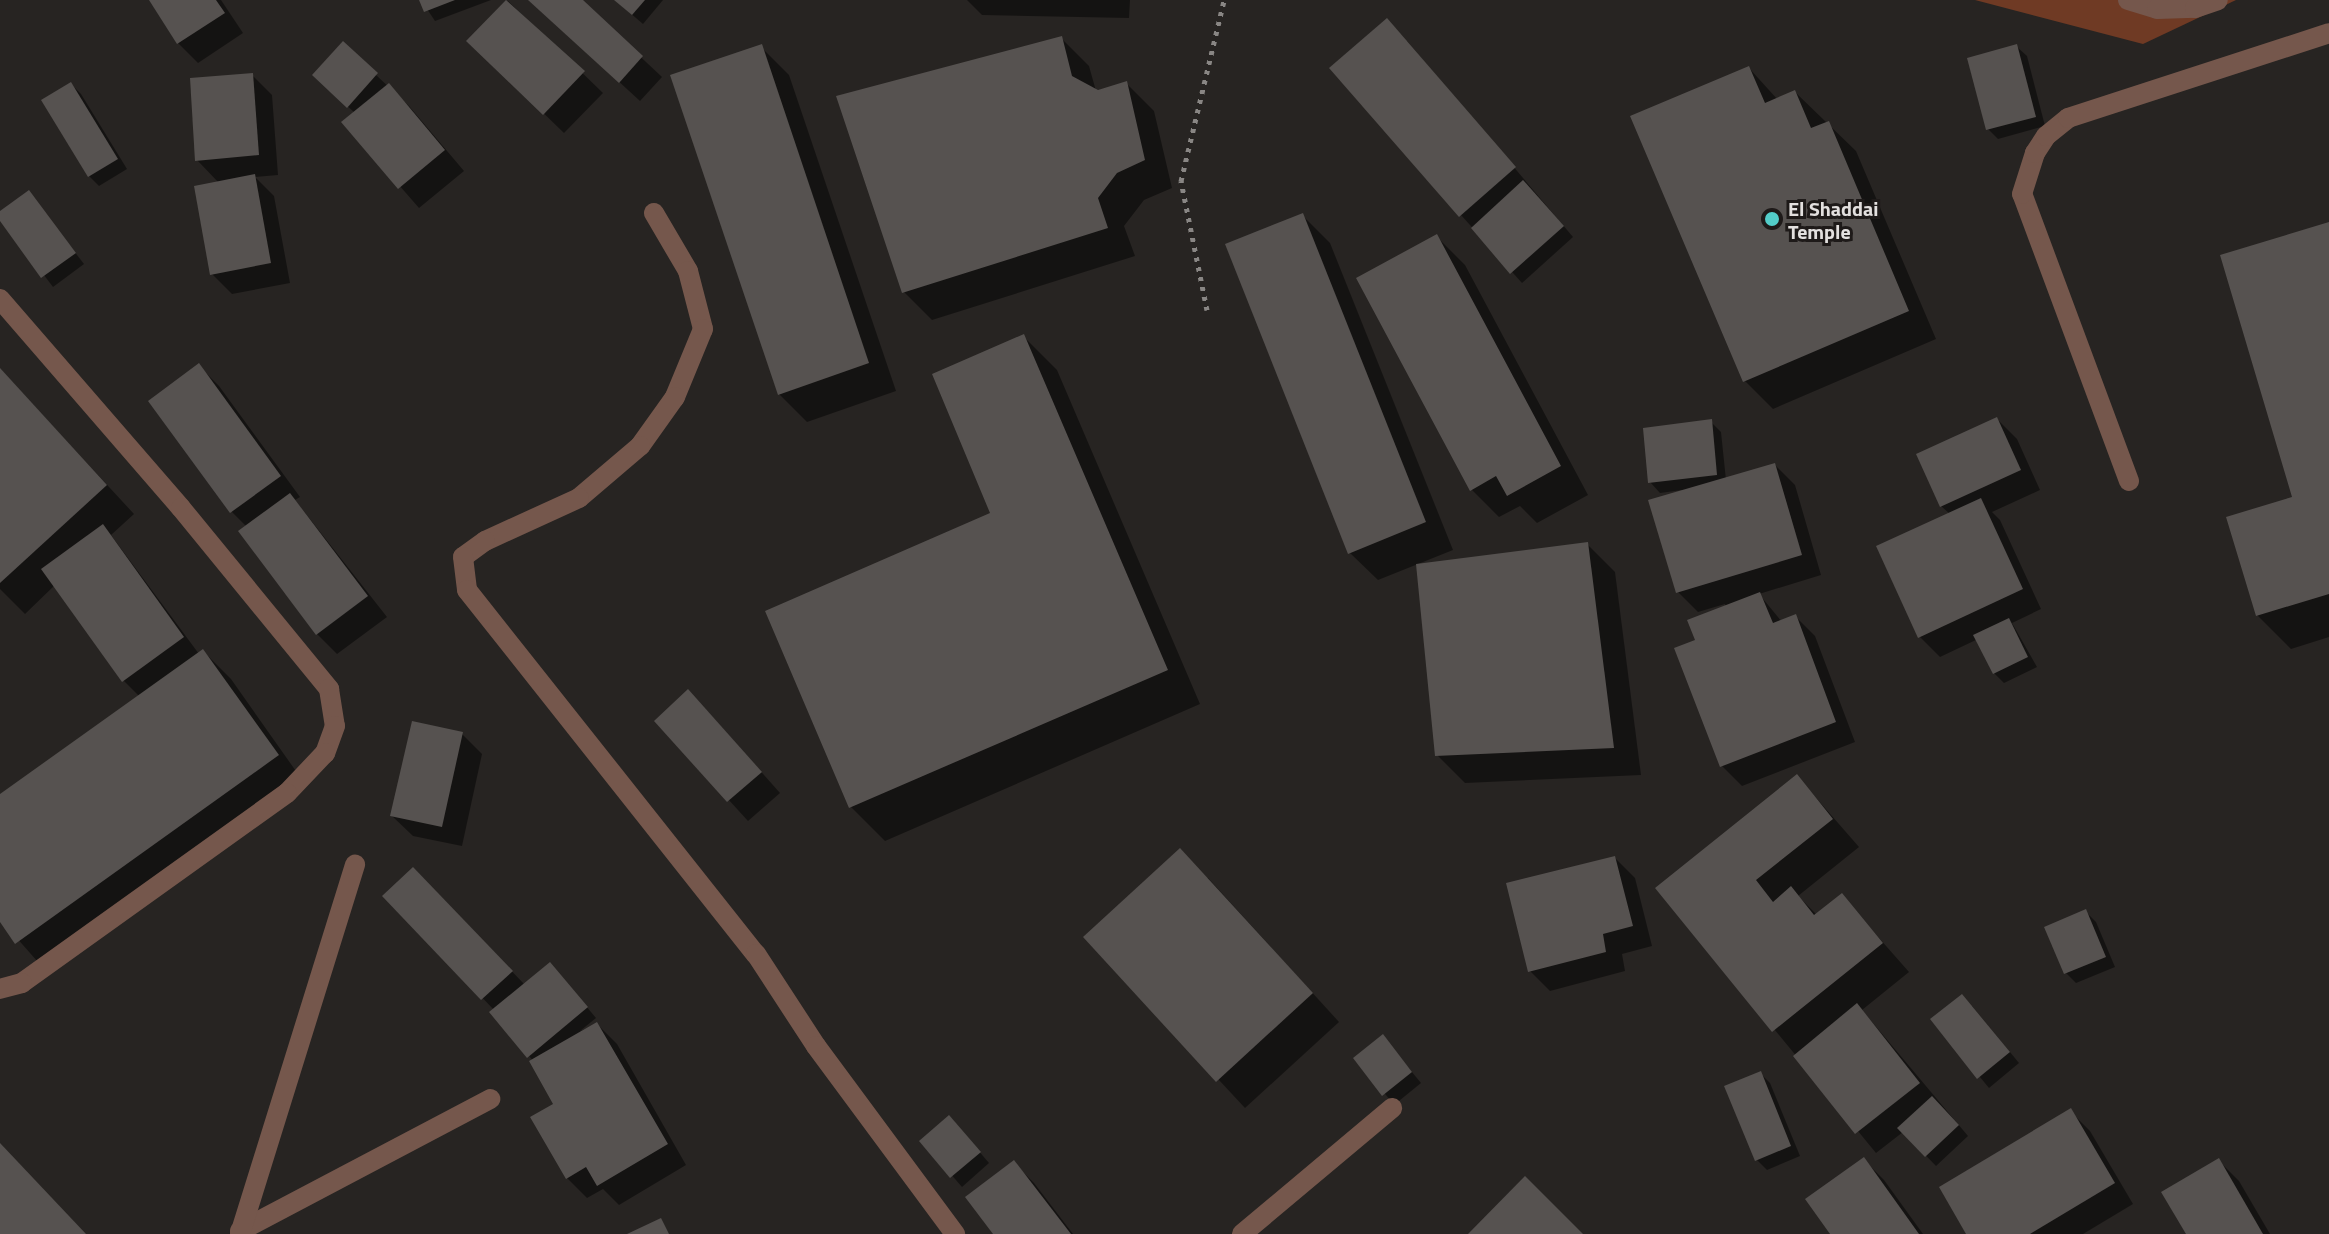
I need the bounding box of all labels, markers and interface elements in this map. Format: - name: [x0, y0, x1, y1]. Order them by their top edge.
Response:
- place label: El Shaddai Temple: [1788, 196, 1878, 243]
- marker: El Shaddai Temple: [1763, 210, 1781, 228]

